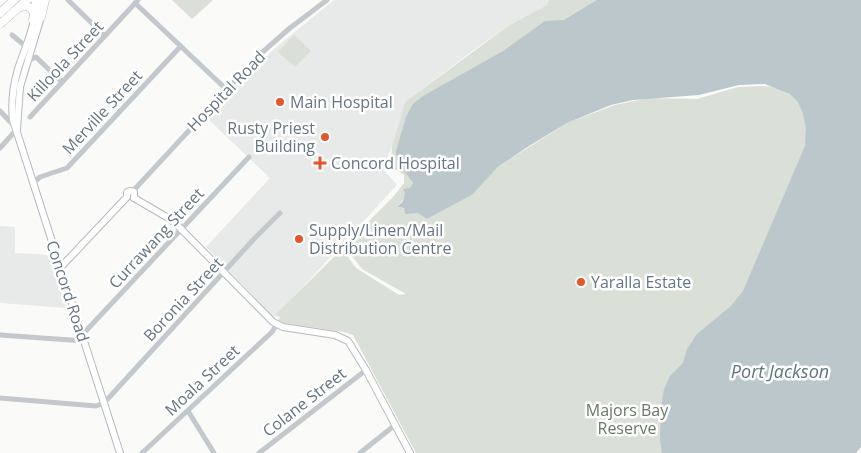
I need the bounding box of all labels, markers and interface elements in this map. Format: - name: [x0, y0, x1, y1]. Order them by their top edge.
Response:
- street label: Killoola Street: [22, 16, 108, 106]
- street label: Hospital Road: [182, 46, 270, 136]
- street label: Merville Street: [57, 65, 147, 159]
- place label: Main Hospital: [290, 91, 393, 113]
- marker: Main Hospital: [274, 96, 286, 108]
- place label: Rusty Priest Building: [227, 117, 315, 157]
- marker: Rusty Priest Building: [319, 131, 331, 143]
- place label: Concord Hospital: [331, 152, 460, 174]
- marker: Concord Hospital: [313, 156, 327, 170]
- street label: Currawang Street: [103, 183, 209, 293]
- place label: Supply/Linen/Mail Distribution Centre: [309, 219, 452, 259]
- marker: Supply/Linen/Mail Distribution Centre: [293, 233, 305, 245]
- street label: Concord Road: [41, 237, 95, 345]
- street label: Boronia Street: [138, 252, 228, 346]
- place label: Yaralla Estate: [591, 271, 691, 293]
- marker: Yaralla Estate: [575, 276, 587, 288]
- street label: Moala Street: [160, 339, 244, 420]
- water label: Port Jackson: [731, 359, 829, 383]
- street label: Colane Street: [258, 362, 351, 442]
- park label: Majors Bay Reserve: [586, 399, 669, 439]

